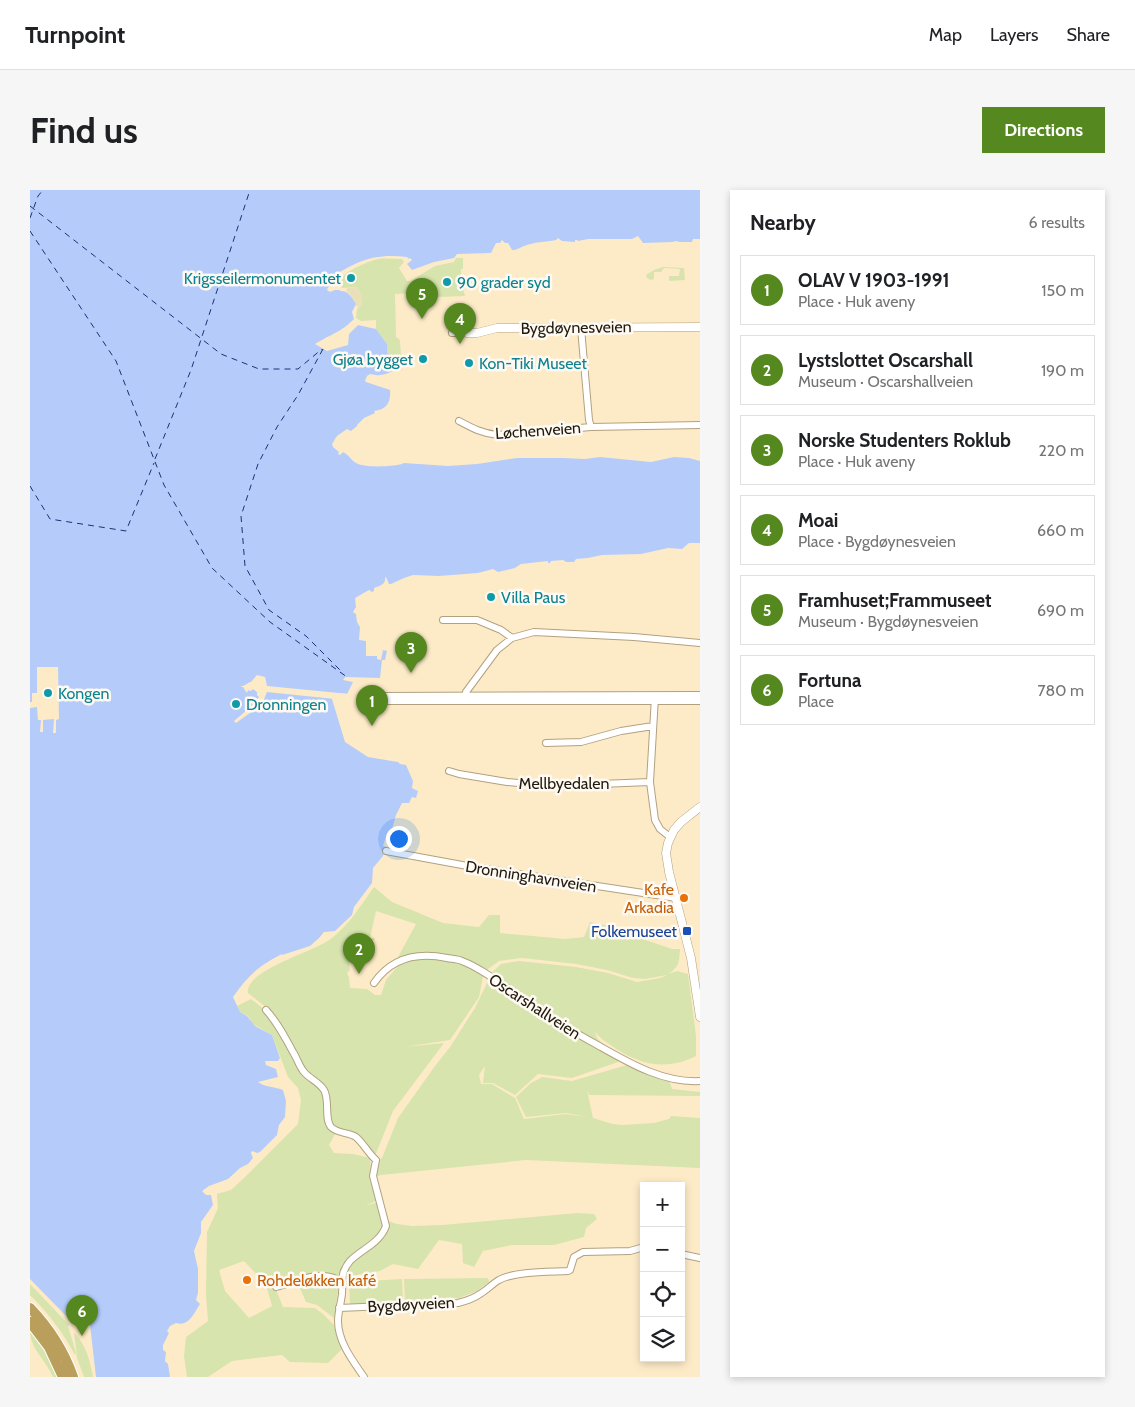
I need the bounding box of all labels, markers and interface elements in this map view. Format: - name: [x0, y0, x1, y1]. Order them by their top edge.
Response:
- text: Turnpoint: [25, 20, 125, 49]
- text: Map: [929, 24, 962, 46]
- text: Layers: [990, 24, 1039, 46]
- text: Share: [1067, 24, 1110, 46]
- button: Directions: [982, 107, 1105, 153]
- text: Find us: [30, 109, 138, 152]
- text: Nearby: [750, 210, 816, 235]
- text: 6 results: [1029, 213, 1085, 232]
- place label: Krigsseilermonumentet: [184, 269, 342, 288]
- text: OLAV V 1903-1991: [798, 269, 949, 292]
- marker: Krigsseilermonumentet: [345, 272, 357, 284]
- place label: 90 grader syd: [457, 273, 551, 292]
- marker: 90 grader syd: [441, 276, 453, 288]
- pin: 5: [406, 278, 438, 319]
- text: 1: [764, 281, 770, 300]
- text: 150 m: [1041, 281, 1084, 300]
- text: Place · Huk aveny: [798, 292, 915, 311]
- pin: 4: [444, 303, 476, 344]
- street label: Bygdøynesveien: [520, 317, 632, 338]
- text: Lystslottet Oscarshall: [798, 349, 973, 372]
- place label: Gjøa bygget: [333, 350, 414, 369]
- marker: Gjøa bygget: [417, 353, 429, 365]
- place label: Kon-Tiki Museet: [479, 354, 588, 373]
- marker: Kon-Tiki Museet: [463, 357, 475, 369]
- text: 2: [763, 361, 771, 380]
- text: 190 m: [1041, 361, 1084, 380]
- text: Museum · Oscarshallveien: [798, 372, 973, 391]
- street label: Løchenveien: [494, 418, 582, 443]
- text: Norske Studenters Roklub: [798, 429, 1011, 452]
- text: 3: [763, 441, 771, 460]
- text: 220 m: [1038, 441, 1084, 460]
- text: Place · Huk aveny: [798, 452, 915, 471]
- text: Moai: [798, 509, 838, 532]
- text: 4: [762, 521, 772, 540]
- text: 660 m: [1037, 521, 1084, 540]
- text: Place · Bygdøynesveien: [798, 532, 956, 551]
- place label: Villa Paus: [501, 588, 566, 607]
- text: Framhuset;Frammuseet: [798, 589, 992, 612]
- marker: Villa Paus: [485, 591, 497, 603]
- text: 5: [763, 601, 771, 620]
- text: 690 m: [1037, 601, 1084, 620]
- text: Museum · Bygdøynesveien: [798, 612, 978, 631]
- pin: 3: [395, 632, 427, 673]
- text: Fortuna: [798, 669, 861, 692]
- text: 6: [763, 681, 772, 700]
- text: 780 m: [1037, 681, 1084, 700]
- place label: Kongen: [58, 684, 109, 703]
- pin: 1: [356, 685, 388, 726]
- marker: Kongen: [42, 687, 54, 699]
- text: Place: [798, 692, 834, 711]
- place label: Dronningen: [246, 695, 327, 714]
- marker: Dronningen: [230, 698, 242, 710]
- street label: Mellbyedalen: [519, 774, 609, 793]
- your location: [386, 826, 412, 852]
- street label: Dronninghavnveien: [464, 857, 598, 896]
- place label: Kafe Arkadia: [624, 880, 674, 917]
- marker: Kafe Arkadia: [678, 892, 690, 904]
- place label: Folkemuseet: [591, 922, 678, 941]
- marker: Folkemuseet: [681, 925, 693, 937]
- pin: 2: [343, 933, 375, 974]
- street label: Oscarshallveien: [485, 970, 584, 1043]
- map controls: [640, 1182, 685, 1362]
- button: +: [640, 1182, 685, 1227]
- button: −: [640, 1227, 685, 1272]
- place label: Rohdeløkken kafé: [257, 1271, 376, 1290]
- button: locate: [640, 1272, 685, 1317]
- marker: Rohdeløkken kafé: [241, 1274, 253, 1286]
- street label: Bygdøyveien: [367, 1293, 455, 1316]
- pin: 6: [66, 1295, 98, 1336]
- button: layers: [640, 1317, 685, 1362]

